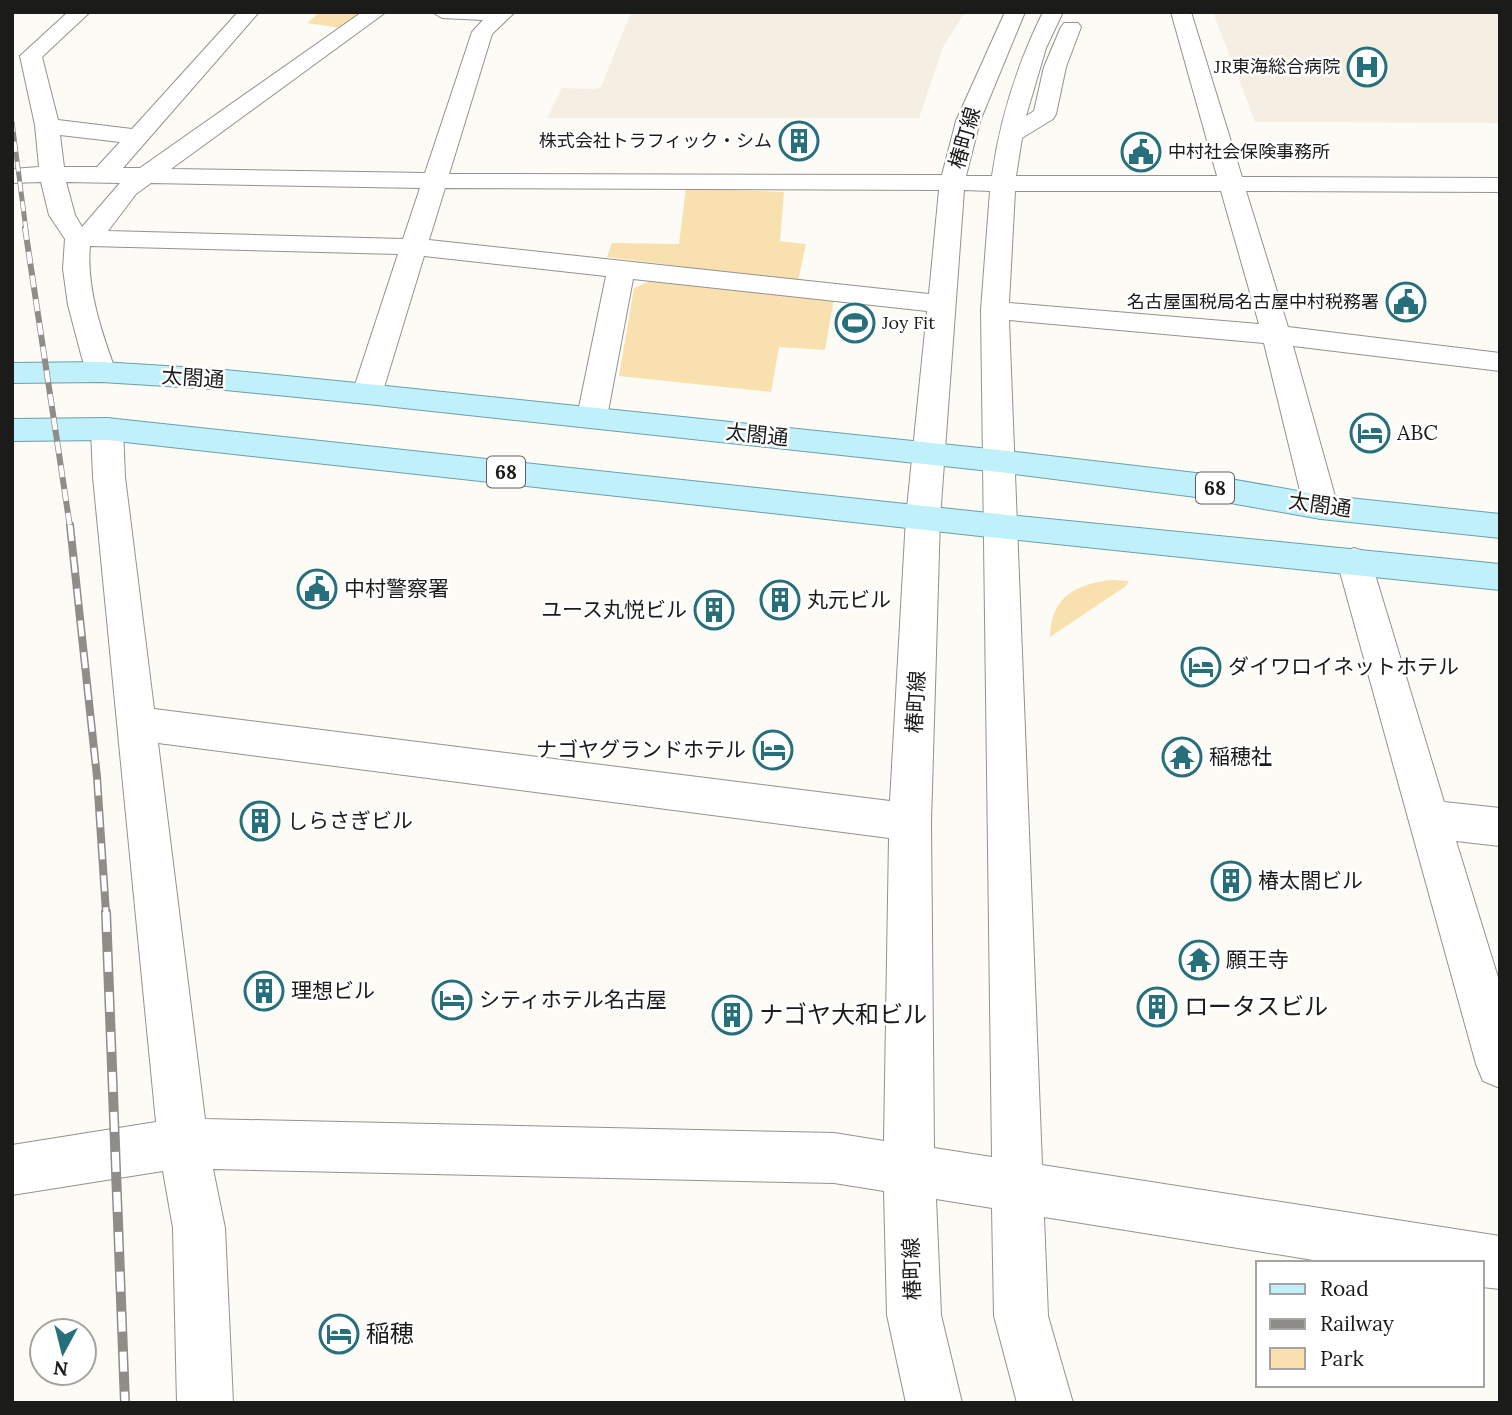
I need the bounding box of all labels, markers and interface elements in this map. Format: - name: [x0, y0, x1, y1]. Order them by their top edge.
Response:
- hospital icon: JR東海総合病院: [1346, 46, 1388, 88]
- place label: JR東海総合病院: [1213, 55, 1340, 78]
- street label: 椿町線: [943, 104, 986, 172]
- building icon: 株式会社トラフィック・シム: [778, 120, 820, 162]
- place label: 株式会社トラフィック・シム: [539, 129, 772, 152]
- public building icon: 中村社会保険事務所: [1120, 131, 1162, 173]
- place label: 中村社会保険事務所: [1168, 140, 1330, 163]
- public building icon: 名古屋国税局名古屋中村税務署: [1385, 281, 1427, 323]
- place label: 名古屋国税局名古屋中村税務署: [1127, 290, 1379, 313]
- sports icon: Joy Fit: [834, 302, 876, 344]
- place label: Joy Fit: [881, 311, 935, 334]
- street label: 太閤通: [161, 362, 225, 393]
- hotel icon: ABC: [1349, 412, 1391, 454]
- street label: 太閤通: [724, 418, 790, 451]
- place label: ABC: [1396, 419, 1438, 446]
- road number: 68: [487, 457, 525, 488]
- road number: 68: [1196, 472, 1234, 503]
- street label: 太閤通: [1287, 487, 1353, 522]
- public building icon: 中村警察署: [296, 568, 338, 610]
- place label: 中村警察署: [344, 575, 449, 602]
- building icon: 丸元ビル: [759, 579, 801, 621]
- place label: 丸元ビル: [807, 586, 891, 613]
- building icon: ユース丸悦ビル: [693, 589, 735, 631]
- place label: ユース丸悦ビル: [541, 596, 687, 623]
- hotel icon: ダイワロイネットホテル: [1180, 646, 1222, 688]
- place label: ダイワロイネットホテル: [1228, 653, 1459, 680]
- street label: 椿町線: [900, 670, 931, 734]
- hotel icon: ナゴヤグランドホテル: [752, 729, 794, 771]
- place label: ナゴヤグランドホテル: [536, 736, 746, 763]
- temple icon: 稲穂社: [1161, 736, 1203, 778]
- place label: 稲穂社: [1209, 743, 1272, 770]
- building icon: しらさぎビル: [239, 800, 281, 842]
- place label: しらさぎビル: [287, 807, 413, 834]
- building icon: 椿太閤ビル: [1210, 860, 1252, 902]
- place label: 椿太閤ビル: [1258, 867, 1363, 894]
- temple icon: 願王寺: [1178, 939, 1220, 981]
- place label: 願王寺: [1226, 946, 1289, 973]
- building icon: 理想ビル: [243, 970, 285, 1012]
- place label: 理想ビル: [291, 977, 375, 1004]
- hotel icon: シティホテル名古屋: [431, 979, 473, 1021]
- place label: シティホテル名古屋: [479, 986, 667, 1013]
- building icon: ロータスビル: [1136, 986, 1178, 1028]
- place label: ロータスビル: [1184, 991, 1328, 1022]
- building icon: ナゴヤ大和ビル: [711, 994, 753, 1036]
- place label: ナゴヤ大和ビル: [759, 999, 927, 1030]
- street label: 椿町線: [897, 1237, 926, 1301]
- legend: [1256, 1261, 1484, 1387]
- text: Road: [1320, 1275, 1369, 1302]
- text: Railway: [1320, 1310, 1394, 1337]
- hotel icon: 稲穂: [318, 1313, 360, 1355]
- north arrow: [28, 1317, 98, 1387]
- place label: 稲穂: [366, 1318, 414, 1349]
- text: Park: [1320, 1345, 1364, 1372]
- text: N: [52, 1356, 70, 1382]

